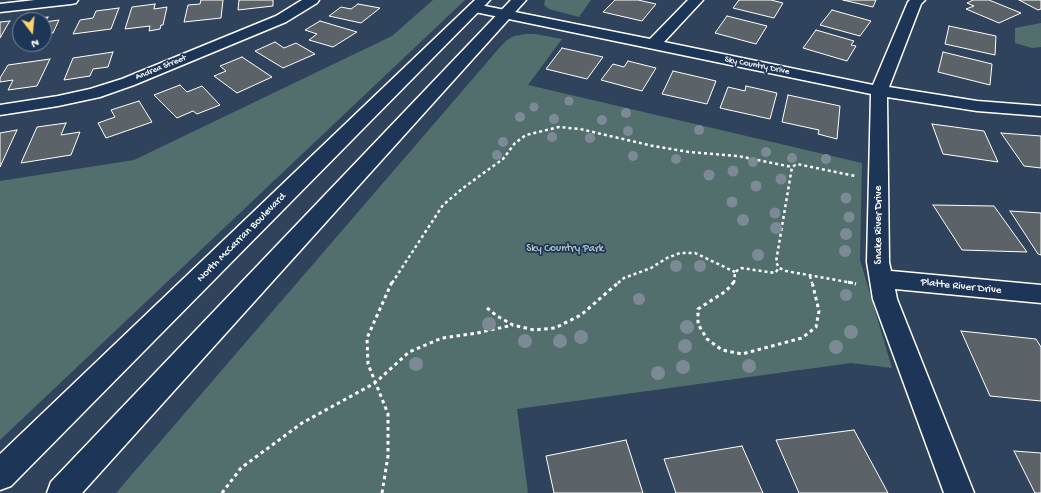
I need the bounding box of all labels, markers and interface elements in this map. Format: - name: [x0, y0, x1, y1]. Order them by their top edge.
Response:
- north arrow: [12, 12, 52, 52]
- text: N: [30, 36, 40, 49]
- street label: Andrea Street: [134, 53, 188, 83]
- street label: Sky Country Drive: [724, 54, 790, 78]
- street label: Snake River Drive: [872, 186, 886, 264]
- street label: North McCarran Boulevard: [195, 191, 289, 285]
- park label: Sky Country Park: [526, 242, 604, 256]
- street label: Platte River Drive: [920, 276, 1002, 298]

